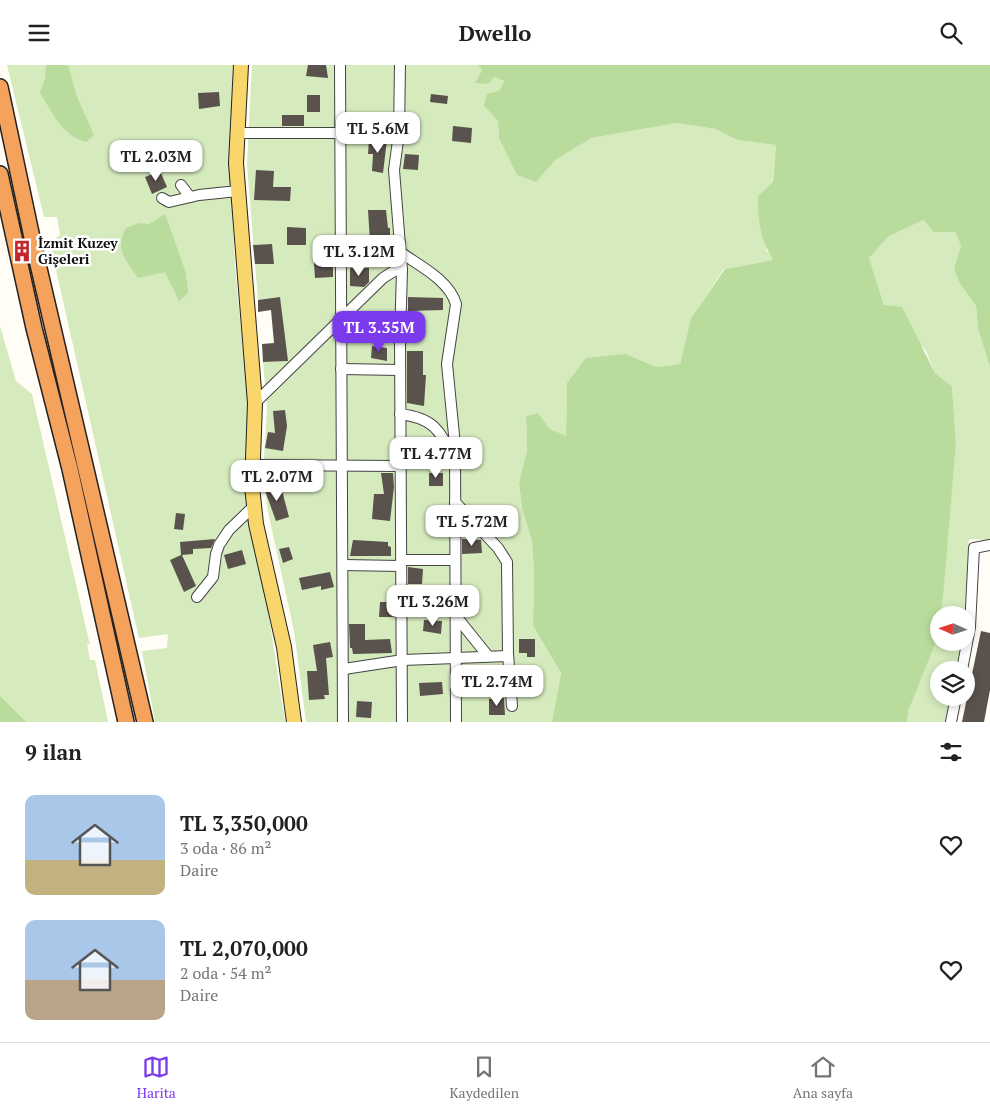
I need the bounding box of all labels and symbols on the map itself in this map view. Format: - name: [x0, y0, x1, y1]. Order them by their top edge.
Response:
- pin: TL 5.6M: [332, 111, 424, 154]
- pin: TL 2.03M: [104, 139, 208, 182]
- place label: İzmit Kuzey Gişeleri: [38, 233, 118, 268]
- pin: TL 3.12M: [307, 235, 411, 277]
- building icon: İzmit Kuzey Gişeleri: [9, 238, 35, 264]
- pin: TL 3.35M: [327, 311, 431, 353]
- pin: TL 4.77M: [384, 437, 488, 479]
- pin: TL 2.07M: [225, 459, 329, 502]
- pin: TL 5.72M: [420, 505, 524, 547]
- pin: TL 3.26M: [381, 585, 485, 627]
- north arrow: [930, 606, 975, 651]
- pin: TL 2.74M: [445, 665, 549, 707]

